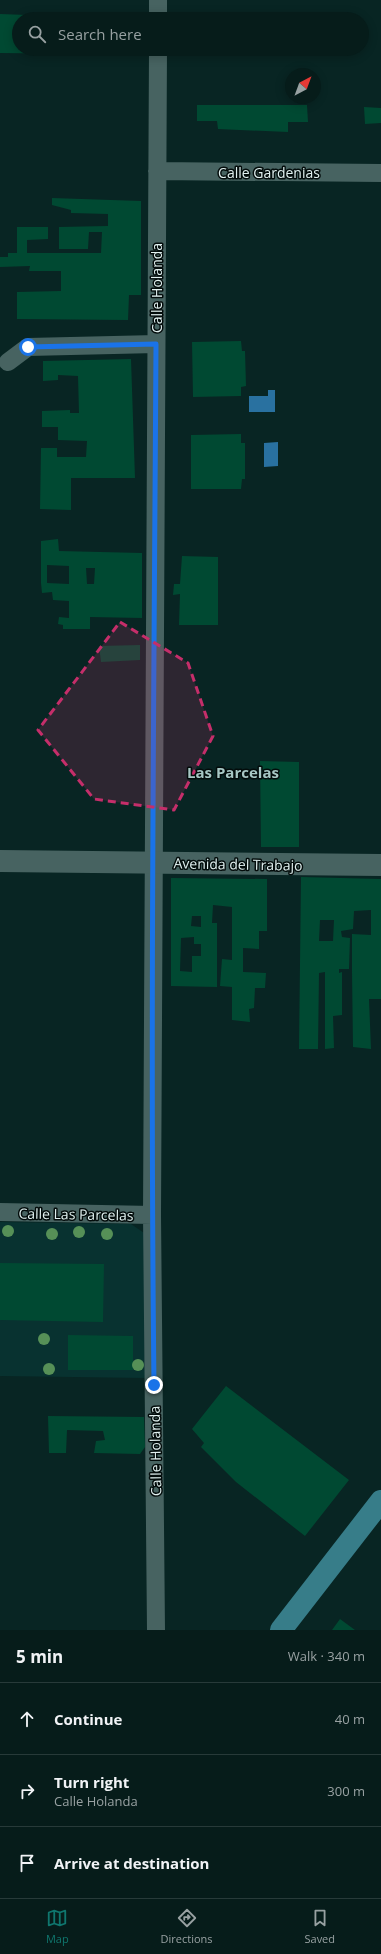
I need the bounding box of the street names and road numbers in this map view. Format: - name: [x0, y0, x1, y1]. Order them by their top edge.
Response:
- street label: Calle Gardenias: [218, 163, 320, 182]
- street label: Calle Holanda: [147, 243, 166, 333]
- street label: Avenida del Trabajo: [173, 853, 303, 875]
- street label: Calle Las Parcelas: [18, 1203, 134, 1225]
- street label: Calle Holanda: [145, 1406, 165, 1496]

